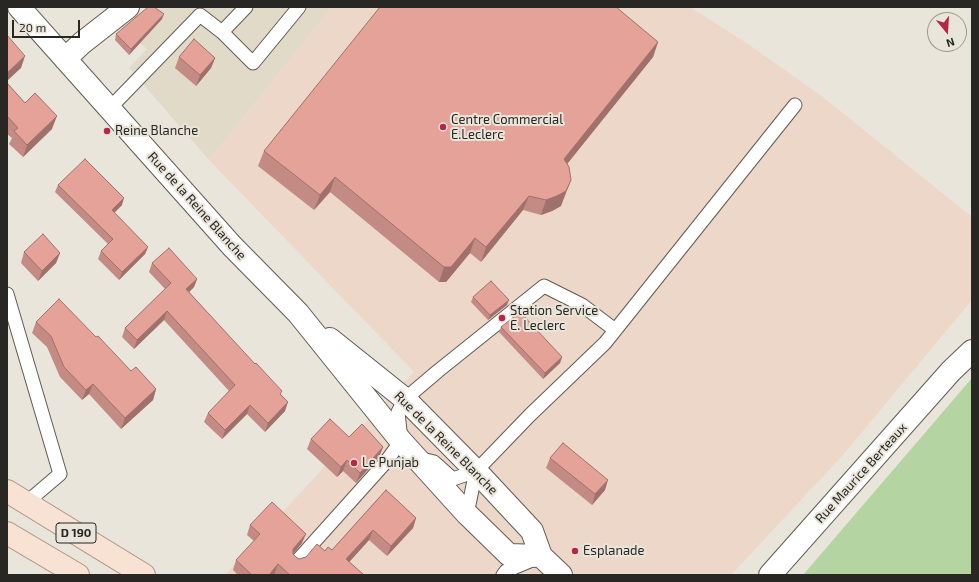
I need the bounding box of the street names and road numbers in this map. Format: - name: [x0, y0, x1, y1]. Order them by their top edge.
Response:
- street label: Rue de la Reine Blanche: [144, 149, 250, 263]
- street label: Rue de la Reine Blanche: [391, 388, 501, 498]
- street label: Rue Maurice Berteaux: [812, 420, 910, 526]
- road number: D 190: [56, 523, 96, 543]

